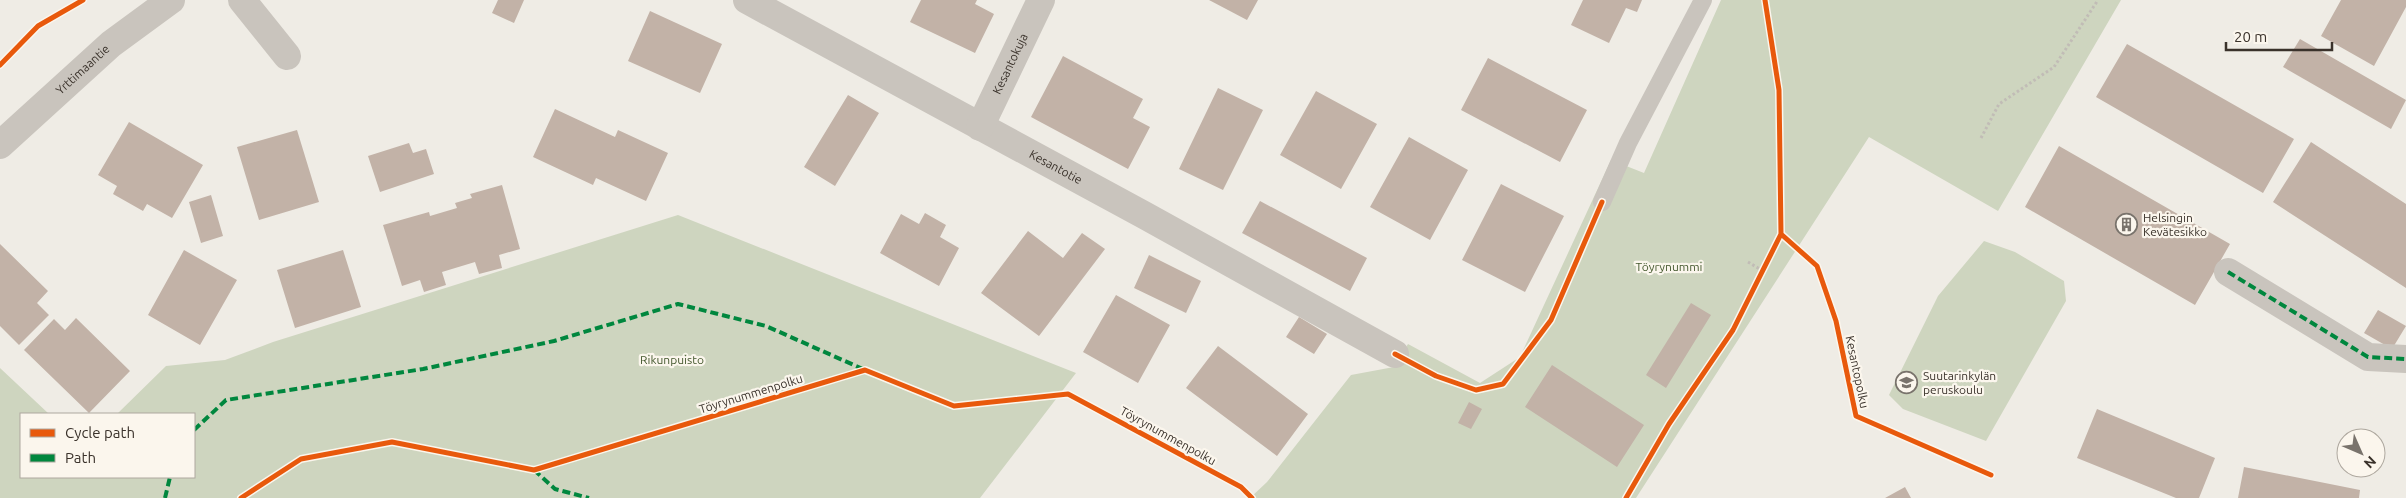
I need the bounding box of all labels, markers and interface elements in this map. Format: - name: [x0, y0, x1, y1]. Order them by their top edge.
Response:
- scale bar: [2226, 20, 2332, 52]
- text: 20 m: [2234, 28, 2267, 45]
- street label: Kesantokuja: [990, 31, 1030, 96]
- street label: Yrttimaantie: [53, 42, 112, 97]
- street label: Kesantotie: [1027, 147, 1084, 186]
- place label: Helsingin Kevätesikko: [2143, 211, 2207, 238]
- building icon: Helsingin Kevätesikko: [2115, 213, 2139, 237]
- park label: Töyrynummi: [1636, 260, 1702, 273]
- street label: Kesantopolku: [1843, 334, 1872, 409]
- park label: Rikunpuisto: [640, 353, 704, 366]
- place label: Suutarinkylän peruskoulu: [1923, 369, 1996, 396]
- school or university icon: Suutarinkylän peruskoulu: [1895, 371, 1919, 395]
- street label: Töyrynummenpolku: [698, 372, 804, 415]
- street label: Töyrynummenpolku: [1118, 404, 1218, 467]
- legend: [20, 413, 195, 478]
- text: Cycle path: [65, 424, 135, 441]
- north arrow: [2336, 428, 2386, 478]
- text: Path: [65, 449, 96, 466]
- text: N: [2361, 453, 2380, 472]

